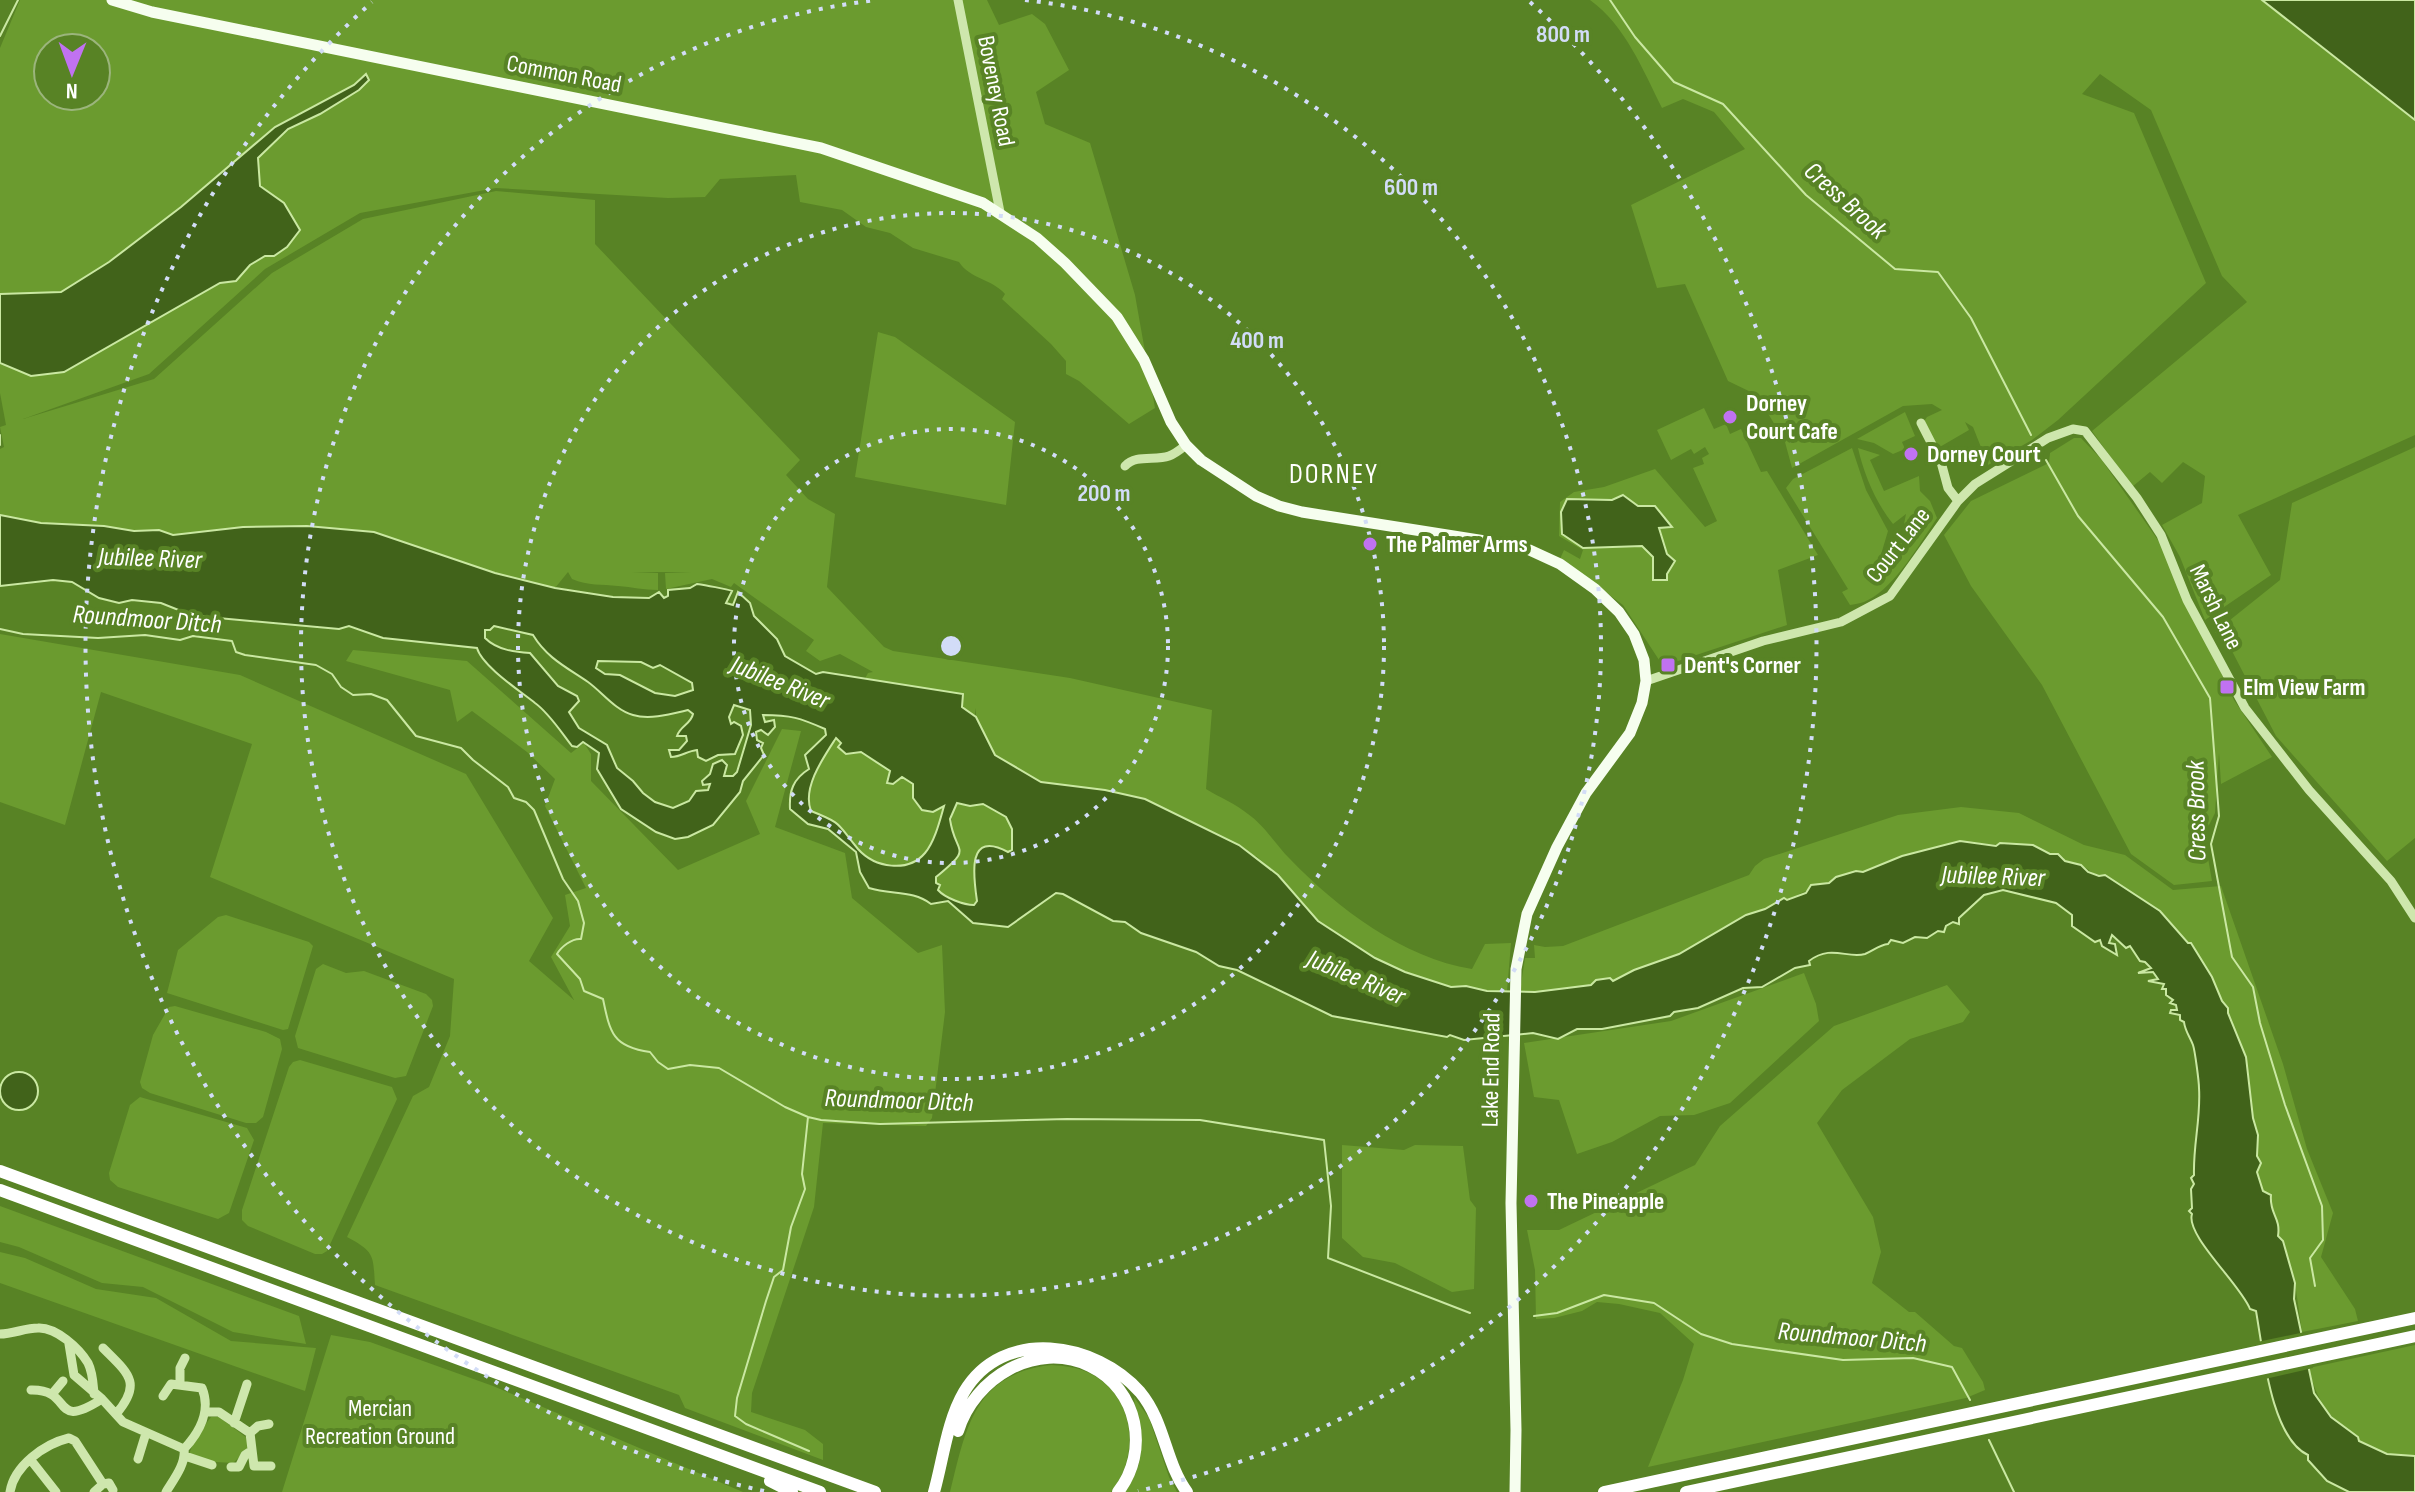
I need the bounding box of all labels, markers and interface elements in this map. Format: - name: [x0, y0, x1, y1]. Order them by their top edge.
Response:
- text: 800 m: [1536, 20, 1590, 49]
- north arrow: [32, 32, 112, 112]
- street label: Boveney Road: [971, 33, 1021, 149]
- street label: Common Road: [504, 49, 624, 99]
- text: N: [66, 77, 78, 104]
- water label: Cress Brook: [1797, 156, 1894, 247]
- text: 600 m: [1384, 173, 1438, 202]
- text: 400 m: [1230, 326, 1284, 355]
- place label: Dorney Court Cafe: [1746, 389, 1838, 446]
- marker: Dorney Court Cafe: [1721, 408, 1739, 426]
- place label: Dorney Court: [1927, 440, 2041, 469]
- marker: Dorney Court: [1902, 445, 1920, 463]
- district label: DORNEY: [1289, 458, 1379, 491]
- text: 200 m: [1077, 479, 1131, 508]
- street label: Court Lane: [1860, 501, 1936, 589]
- place label: The Palmer Arms: [1386, 530, 1528, 559]
- marker: The Palmer Arms: [1361, 535, 1379, 553]
- water label: Jubilee River: [96, 542, 204, 576]
- street label: Marsh Lane: [2183, 560, 2249, 654]
- water label: Roundmoor Ditch: [72, 599, 222, 641]
- centre of rings: [937, 632, 965, 660]
- water label: Jubilee River: [724, 648, 835, 717]
- place label: Dent's Corner: [1684, 651, 1802, 680]
- marker: Dent's Corner: [1659, 656, 1677, 674]
- place label: Elm View Farm: [2243, 673, 2365, 702]
- marker: Elm View Farm: [2218, 678, 2236, 696]
- water label: Cress Brook: [2181, 759, 2213, 862]
- water label: Jubilee River: [1939, 860, 2047, 894]
- water label: Jubilee River: [1300, 943, 1411, 1013]
- street label: Lake End Road: [1476, 1013, 1506, 1127]
- water label: Roundmoor Ditch: [824, 1083, 974, 1119]
- place label: The Pineapple: [1547, 1187, 1664, 1216]
- marker: The Pineapple: [1522, 1192, 1540, 1210]
- water label: Roundmoor Ditch: [1776, 1316, 1928, 1360]
- park label: Mercian Recreation Ground: [305, 1394, 455, 1451]

